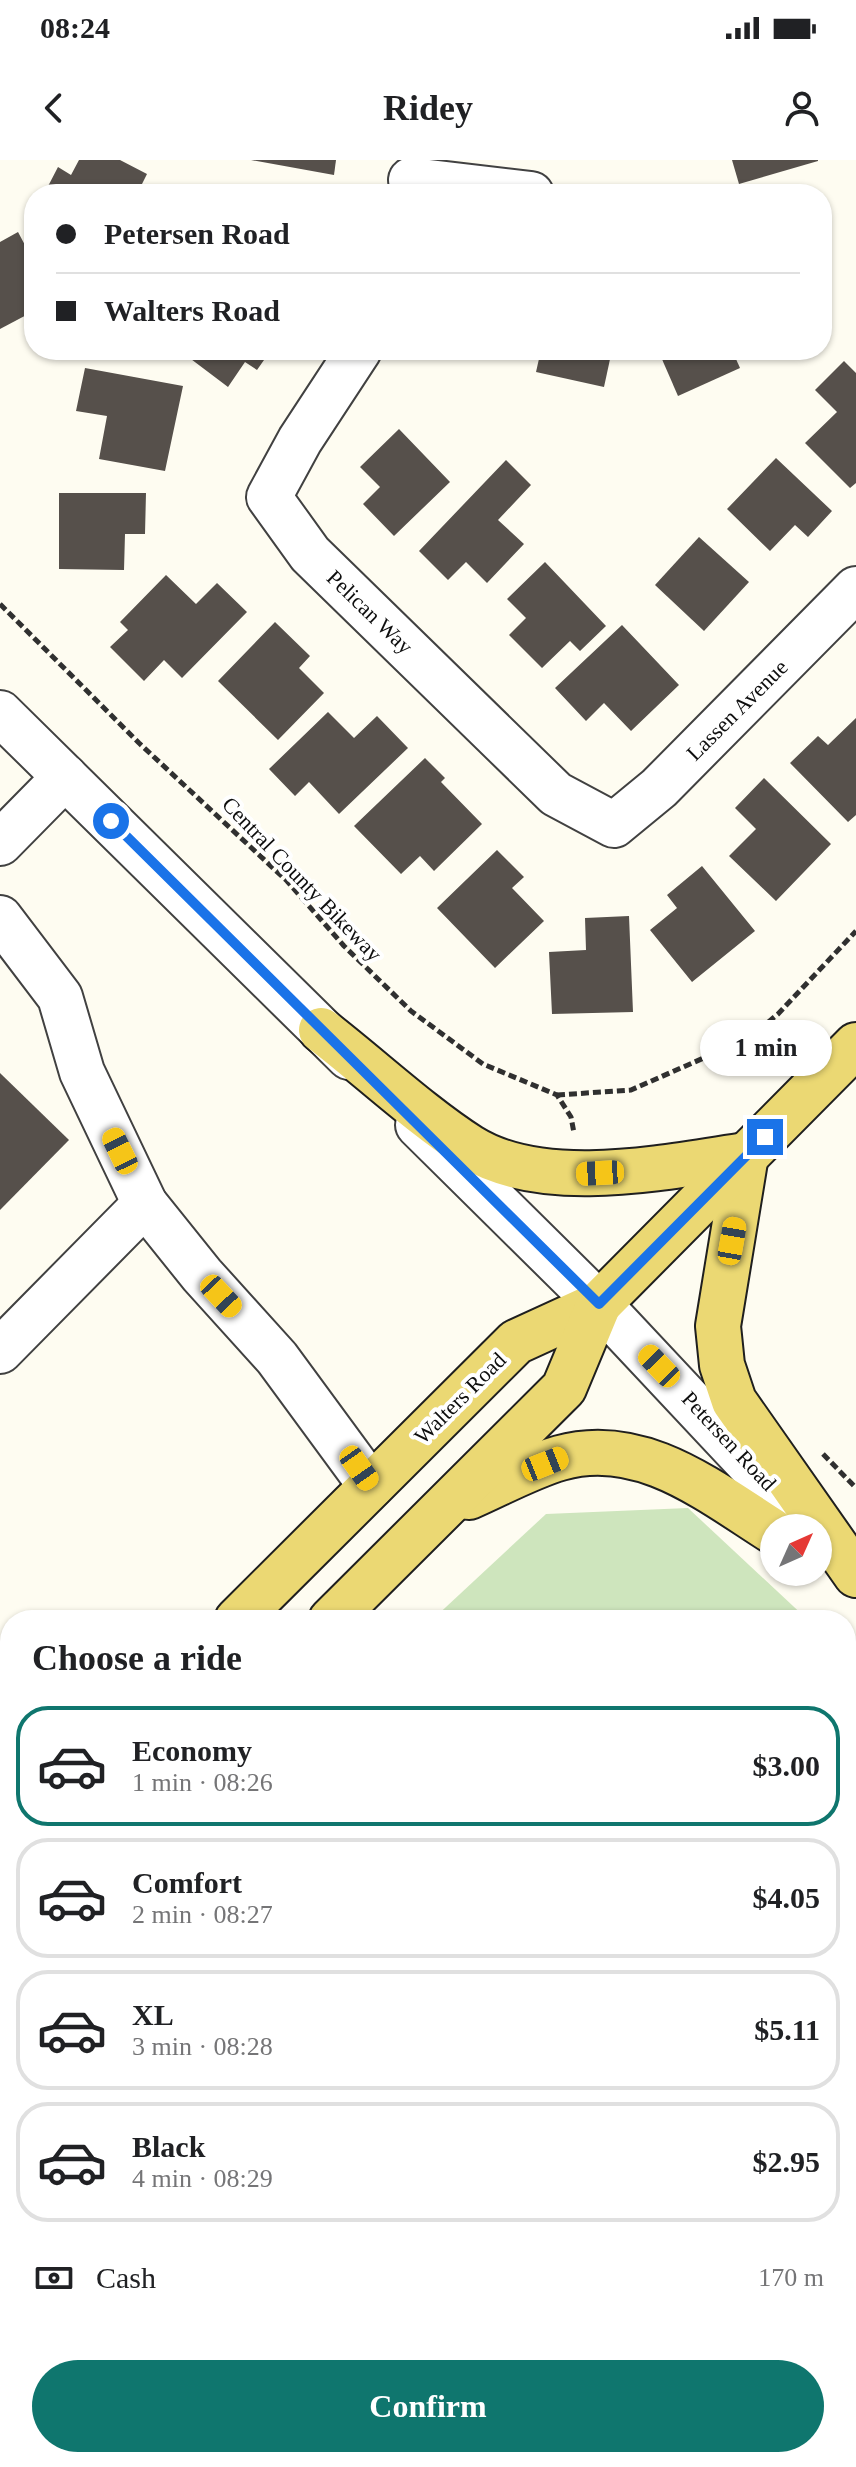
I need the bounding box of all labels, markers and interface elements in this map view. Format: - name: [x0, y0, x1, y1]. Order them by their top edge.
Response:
- text: 08:24: [40, 11, 110, 44]
- icon: back: [32, 86, 76, 130]
- icon: person: [780, 86, 824, 130]
- text: Ridey: [383, 88, 473, 128]
- text: Petersen Road: [104, 217, 290, 250]
- text: Walters Road: [104, 294, 280, 327]
- street label: Pelican Way: [322, 565, 418, 659]
- street label: Lassen Avenue: [681, 654, 793, 766]
- street label: Central County Bikeway: [217, 792, 387, 966]
- route start: [93, 803, 129, 839]
- callout: 1 min: [699, 1021, 831, 1077]
- text: 1 min: [735, 1033, 797, 1062]
- route end: [747, 1119, 783, 1155]
- car: [99, 1124, 141, 1178]
- car: [575, 1160, 625, 1186]
- car: [716, 1215, 748, 1267]
- car: [196, 1270, 246, 1322]
- car: [634, 1340, 684, 1392]
- street label: Walters Road: [409, 1347, 511, 1449]
- street label: Petersen Road: [677, 1386, 781, 1496]
- car: [335, 1441, 383, 1495]
- car: [518, 1444, 572, 1484]
- north arrow: [760, 1514, 832, 1586]
- map controls: [760, 1514, 832, 1586]
- text: Choose a ride: [32, 1638, 242, 1678]
- icon: car: [36, 1730, 108, 1802]
- text: Economy: [132, 1734, 252, 1767]
- text: $3.00: [753, 1749, 820, 1782]
- text: 1 min · 08:26: [132, 1768, 273, 1797]
- icon: car: [36, 1862, 108, 1934]
- text: Comfort: [132, 1866, 242, 1899]
- text: $4.05: [753, 1881, 820, 1914]
- text: 2 min · 08:27: [132, 1900, 273, 1929]
- icon: car: [36, 1994, 108, 2066]
- text: XL: [132, 1998, 174, 2031]
- text: $5.11: [754, 2013, 820, 2046]
- text: 3 min · 08:28: [132, 2032, 273, 2061]
- icon: car: [36, 2126, 108, 2198]
- text: Black: [132, 2130, 205, 2163]
- text: $2.95: [753, 2145, 820, 2178]
- text: 4 min · 08:29: [132, 2164, 273, 2193]
- icon: cash: [32, 2256, 76, 2300]
- text: Cash: [96, 2261, 156, 2294]
- text: 170 m: [758, 2263, 824, 2292]
- button: Confirm: [32, 2360, 824, 2452]

